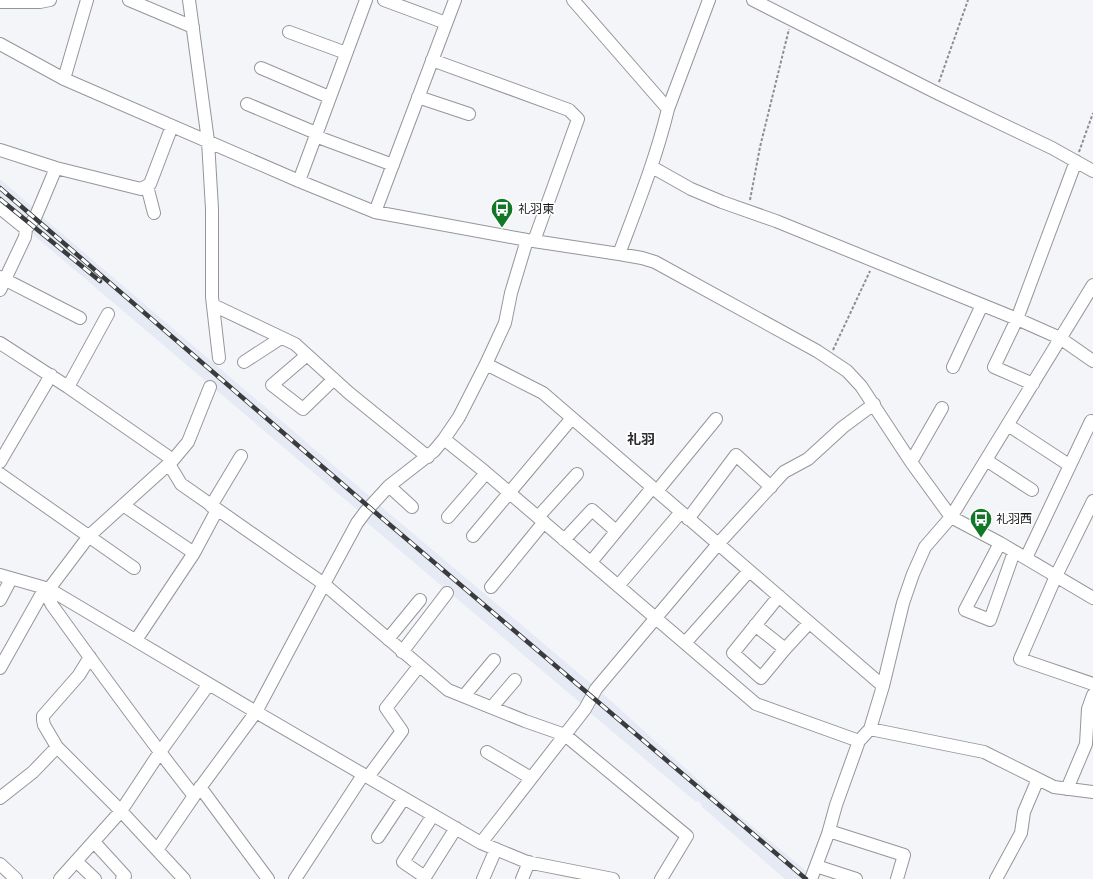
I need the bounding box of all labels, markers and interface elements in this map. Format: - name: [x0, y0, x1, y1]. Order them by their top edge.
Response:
- bus stop icon: 礼羽東: [489, 196, 515, 229]
- place label: 礼羽東: [518, 202, 554, 216]
- district label: 礼羽: [627, 431, 655, 447]
- bus stop icon: 礼羽西: [968, 506, 994, 539]
- place label: 礼羽西: [996, 512, 1032, 526]

